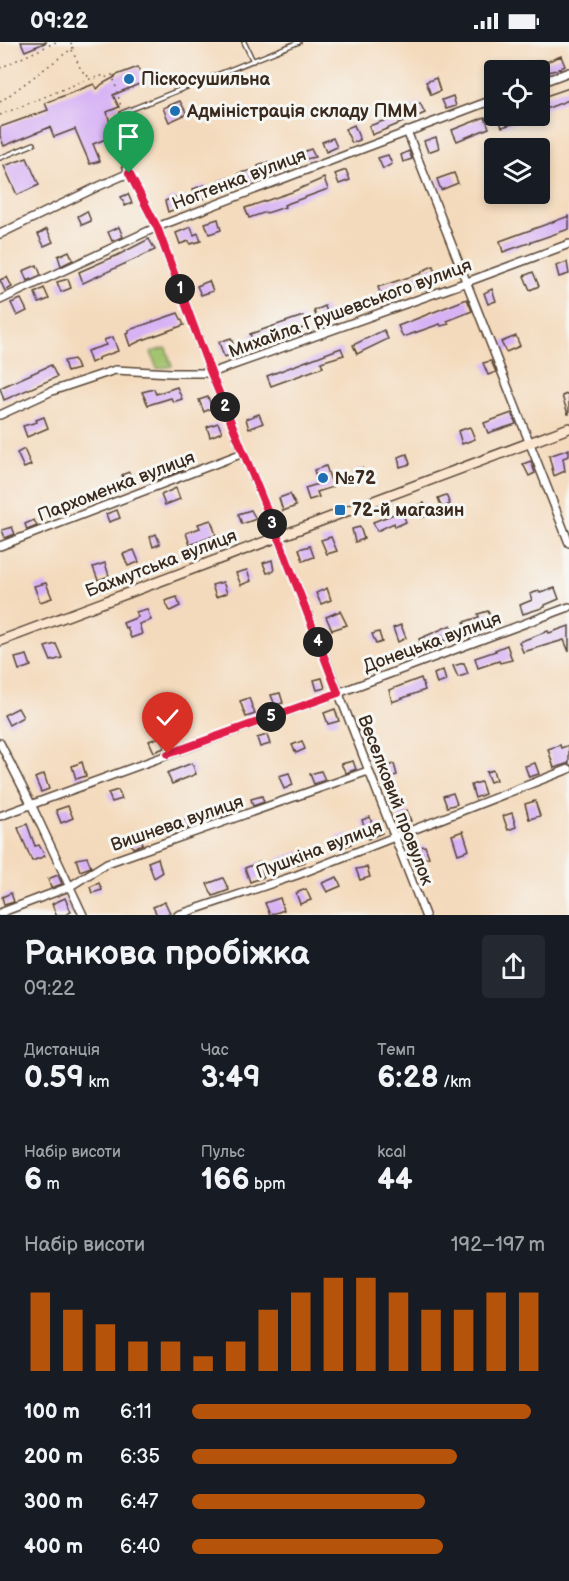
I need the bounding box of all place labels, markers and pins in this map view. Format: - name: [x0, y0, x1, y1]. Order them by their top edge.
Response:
- place label: Піскосушильна: [141, 69, 270, 90]
- marker: Піскосушильна: [122, 72, 136, 86]
- place label: Адміністрація складу ПММ: [186, 101, 418, 122]
- marker: Адміністрація складу ПММ: [168, 104, 182, 118]
- pin: [103, 111, 154, 173]
- pin: 1: [165, 274, 195, 304]
- pin: 2: [210, 392, 240, 422]
- place label: №72: [335, 468, 376, 489]
- marker: №72: [316, 471, 330, 485]
- place label: 72-й магазин: [352, 500, 464, 521]
- marker: 72-й магазин: [333, 503, 347, 517]
- pin: 3: [257, 509, 287, 539]
- pin: 4: [303, 627, 333, 657]
- pin: [142, 692, 193, 754]
- pin: 5: [256, 702, 286, 732]

